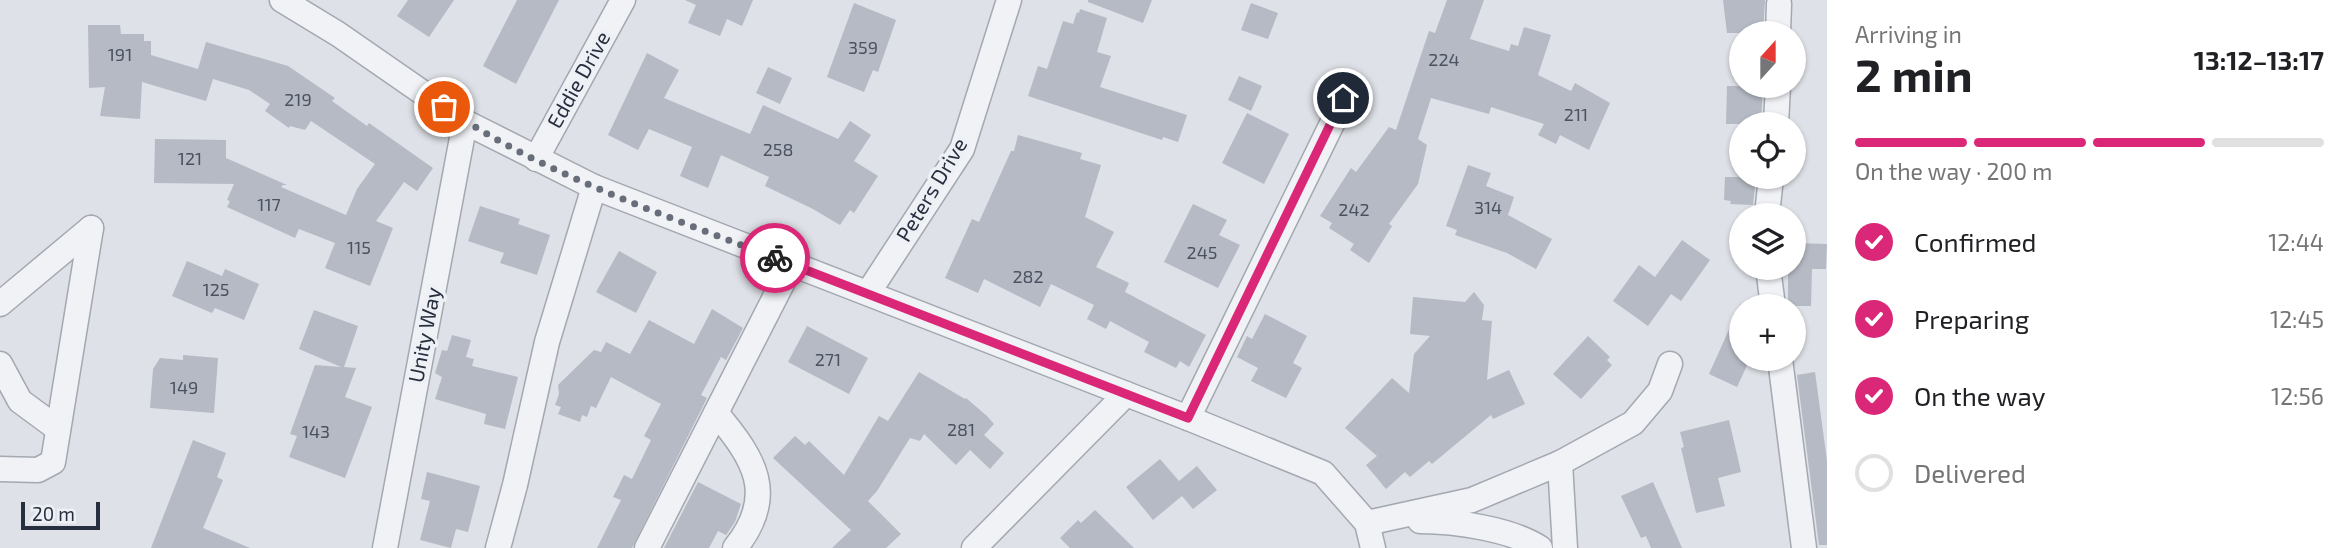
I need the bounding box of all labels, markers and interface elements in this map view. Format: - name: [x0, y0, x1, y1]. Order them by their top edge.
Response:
- text: Arriving in: [1855, 20, 1962, 48]
- north arrow: [1729, 21, 1806, 98]
- map controls: [1729, 21, 1806, 371]
- street label: Eddie Drive: [541, 26, 615, 132]
- house number: 359: [848, 36, 878, 58]
- house number: 191: [108, 43, 132, 65]
- text: 13:12–13:17: [2194, 44, 2324, 75]
- text: 2 min: [1855, 46, 1973, 101]
- house number: 224: [1428, 48, 1460, 70]
- pin: [1313, 68, 1373, 128]
- pin: [414, 77, 474, 137]
- icon: home: [1324, 79, 1362, 117]
- house number: 219: [284, 88, 312, 110]
- icon: bag: [425, 88, 463, 126]
- house number: 211: [1564, 103, 1588, 125]
- button: locate: [1729, 112, 1806, 189]
- street label: Peters Drive: [890, 133, 971, 246]
- house number: 258: [763, 138, 793, 160]
- house number: 121: [178, 147, 202, 169]
- text: On the way · 200 m: [1855, 157, 2052, 185]
- house number: 117: [257, 193, 281, 215]
- house number: 314: [1474, 196, 1502, 218]
- house number: 242: [1338, 198, 1370, 220]
- button: layers: [1729, 203, 1806, 280]
- courier: [740, 223, 810, 293]
- icon: check: [1855, 223, 1893, 261]
- text: Confirmed: [1914, 226, 2037, 257]
- text: 12:44: [2268, 228, 2324, 256]
- house number: 115: [347, 236, 371, 258]
- icon: bike: [756, 239, 794, 277]
- house number: 245: [1187, 241, 1217, 263]
- house number: 282: [1012, 265, 1044, 287]
- house number: 125: [203, 278, 229, 300]
- street label: Unity Way: [402, 285, 445, 385]
- button: +: [1729, 294, 1806, 371]
- icon: check: [1855, 300, 1893, 338]
- text: Preparing: [1914, 303, 2029, 334]
- text: 12:45: [2270, 305, 2324, 333]
- house number: 271: [815, 348, 841, 370]
- house number: 149: [170, 376, 198, 398]
- icon: check: [1855, 377, 1893, 415]
- text: On the way: [1914, 380, 2045, 411]
- text: 12:56: [2271, 382, 2324, 410]
- house number: 281: [947, 418, 975, 440]
- house number: 143: [302, 420, 330, 442]
- text: Delivered: [1914, 457, 2026, 488]
- scale bar: [21, 499, 100, 531]
- text: 20 m: [32, 502, 75, 525]

